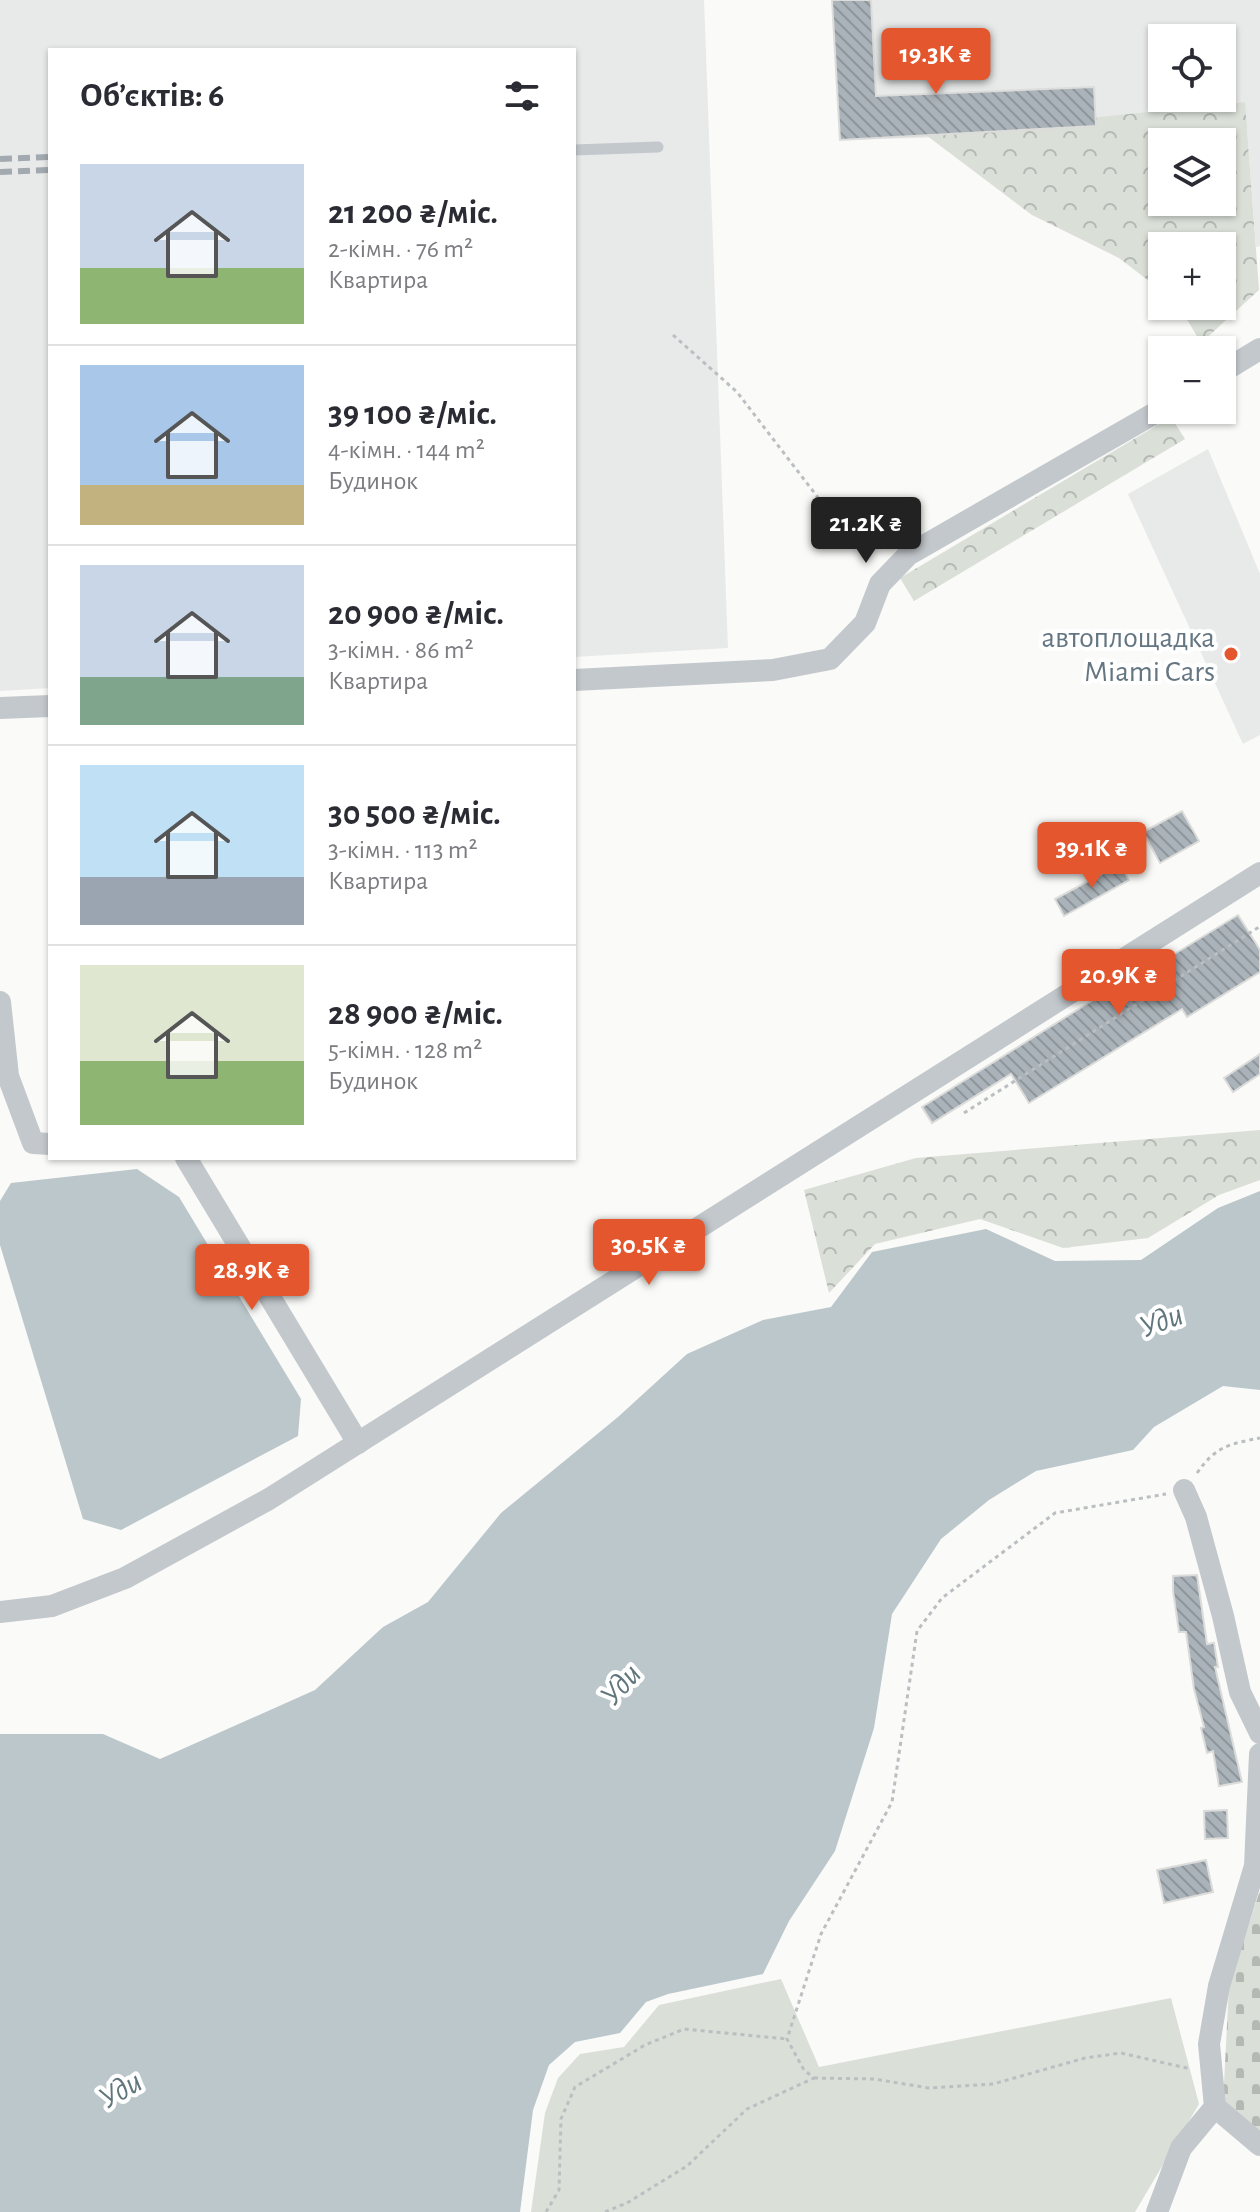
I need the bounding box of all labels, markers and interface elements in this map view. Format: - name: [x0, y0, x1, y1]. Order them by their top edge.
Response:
- map controls: [1148, 24, 1236, 424]
- button: locate: [1148, 24, 1236, 112]
- pin: 19.3K ₴: [862, 28, 1010, 96]
- text: 19.3K ₴: [899, 41, 973, 67]
- icon: filters: [500, 74, 544, 118]
- text: Об’єктів: 6: [80, 79, 224, 113]
- button: layers: [1148, 128, 1236, 216]
- icon: home: [144, 196, 240, 292]
- text: 21 200 ₴/міс.: [328, 196, 498, 230]
- button: +: [1148, 232, 1236, 320]
- text: 2-кімн. · 76 m²: [328, 236, 473, 262]
- text: Квартира: [328, 267, 428, 293]
- button: −: [1148, 336, 1236, 424]
- icon: home: [144, 397, 240, 493]
- text: 39 100 ₴/міс.: [328, 397, 497, 431]
- text: 4-кімн. · 144 m²: [328, 437, 485, 463]
- text: Будинок: [328, 468, 418, 494]
- pin: 21.2K ₴: [792, 497, 940, 565]
- text: 21.2K ₴: [829, 510, 903, 536]
- icon: home: [144, 597, 240, 693]
- text: 20 900 ₴/міс.: [328, 597, 504, 631]
- place label: автоплощадка Miami Cars: [1042, 623, 1215, 687]
- text: 3-кімн. · 86 m²: [328, 637, 474, 663]
- marker: автоплощадка Miami Cars: [1222, 645, 1240, 663]
- text: Квартира: [328, 668, 428, 694]
- icon: home: [144, 797, 240, 893]
- text: 30 500 ₴/міс.: [328, 797, 501, 831]
- pin: 39.1K ₴: [1018, 822, 1166, 890]
- text: 39.1K ₴: [1055, 835, 1129, 861]
- text: 3-кімн. · 113 m²: [328, 837, 478, 863]
- text: Квартира: [328, 868, 428, 894]
- pin: 20.9K ₴: [1045, 949, 1193, 1017]
- text: 20.9K ₴: [1080, 962, 1158, 988]
- icon: home: [144, 997, 240, 1093]
- text: 28 900 ₴/міс.: [328, 997, 503, 1031]
- text: 5-кімн. · 128 m²: [328, 1037, 482, 1063]
- text: Будинок: [328, 1068, 418, 1094]
- pin: 30.5K ₴: [575, 1219, 723, 1287]
- text: 30.5K ₴: [611, 1232, 687, 1258]
- pin: 28.9K ₴: [178, 1244, 326, 1312]
- text: 28.9K ₴: [213, 1257, 291, 1283]
- water label: Уди: [1135, 1298, 1187, 1343]
- water label: Уди: [594, 1658, 647, 1712]
- water label: Уди: [94, 2065, 147, 2115]

